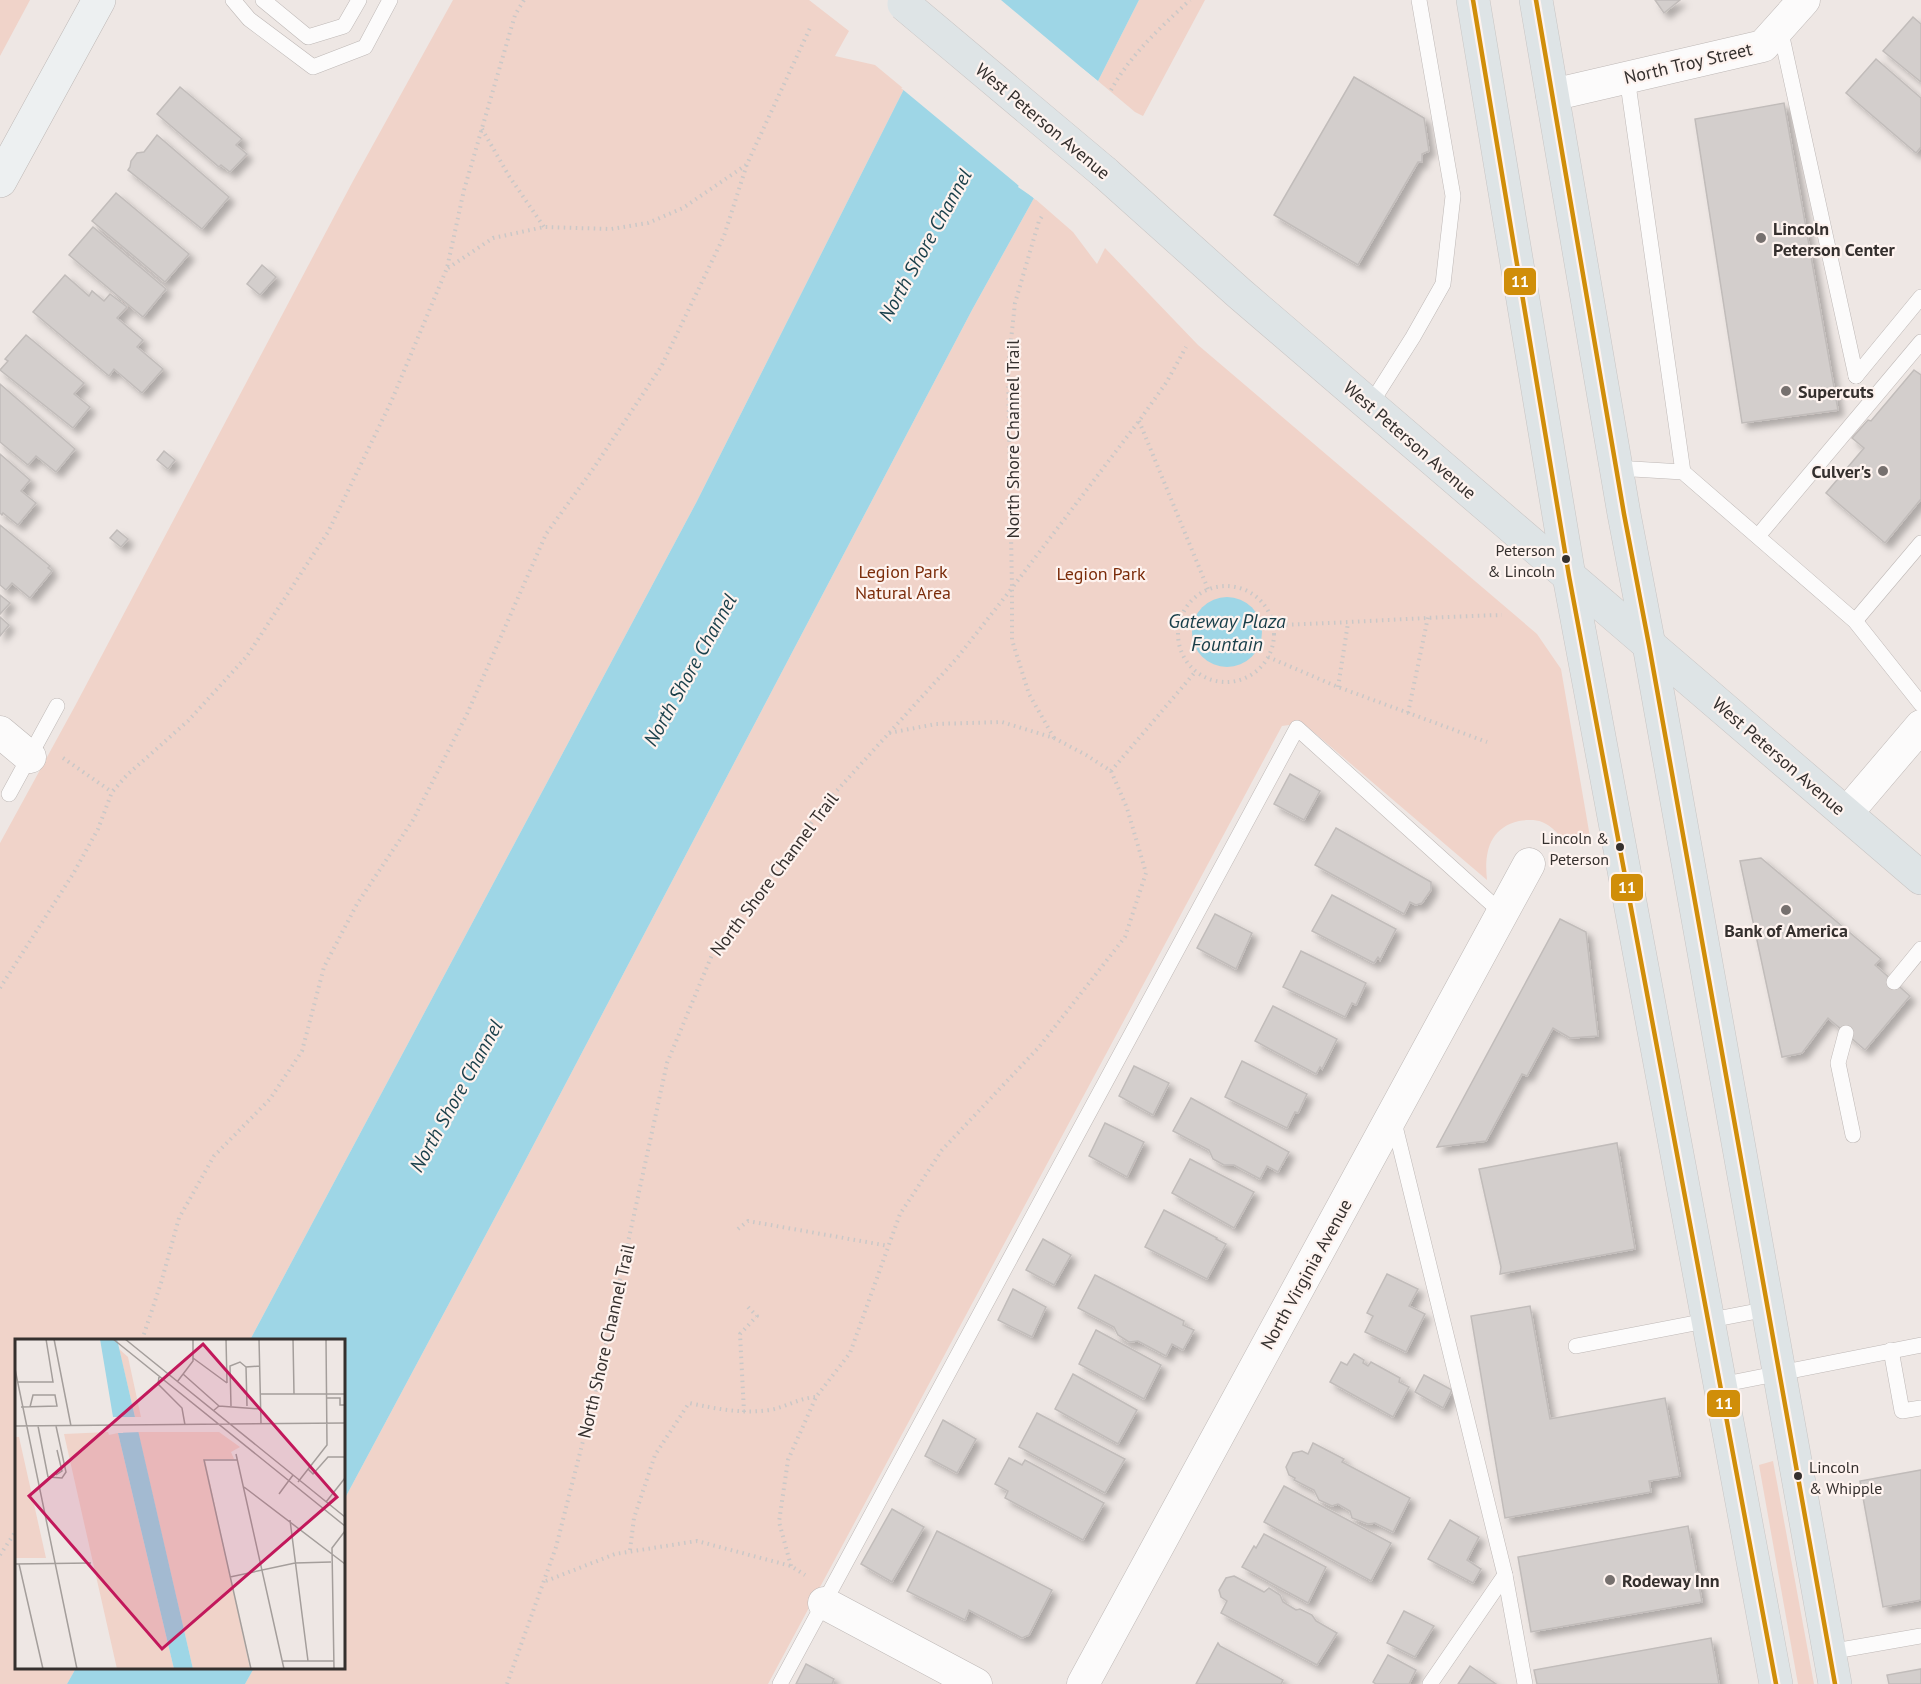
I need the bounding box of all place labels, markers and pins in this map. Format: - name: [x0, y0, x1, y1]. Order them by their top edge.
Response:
- place label: Lincoln Peterson Center: [1773, 217, 1896, 261]
- marker: Lincoln Peterson Center: [1754, 231, 1768, 245]
- place label: Supercuts: [1798, 380, 1874, 403]
- marker: Supercuts: [1779, 384, 1793, 398]
- place label: Culver's: [1811, 460, 1871, 483]
- marker: Culver's: [1876, 464, 1890, 478]
- place label: Peterson & Lincoln: [1488, 540, 1555, 581]
- marker: Peterson & Lincoln: [1560, 553, 1572, 565]
- place label: Lincoln & Peterson: [1542, 828, 1609, 869]
- marker: Lincoln & Peterson: [1614, 841, 1626, 853]
- marker: Bank of America: [1779, 903, 1793, 917]
- place label: Bank of America: [1724, 919, 1848, 942]
- place label: Lincoln & Whipple: [1809, 1457, 1882, 1498]
- marker: Lincoln & Whipple: [1792, 1470, 1804, 1482]
- place label: Rodeway Inn: [1622, 1569, 1720, 1592]
- marker: Rodeway Inn: [1603, 1573, 1617, 1587]

